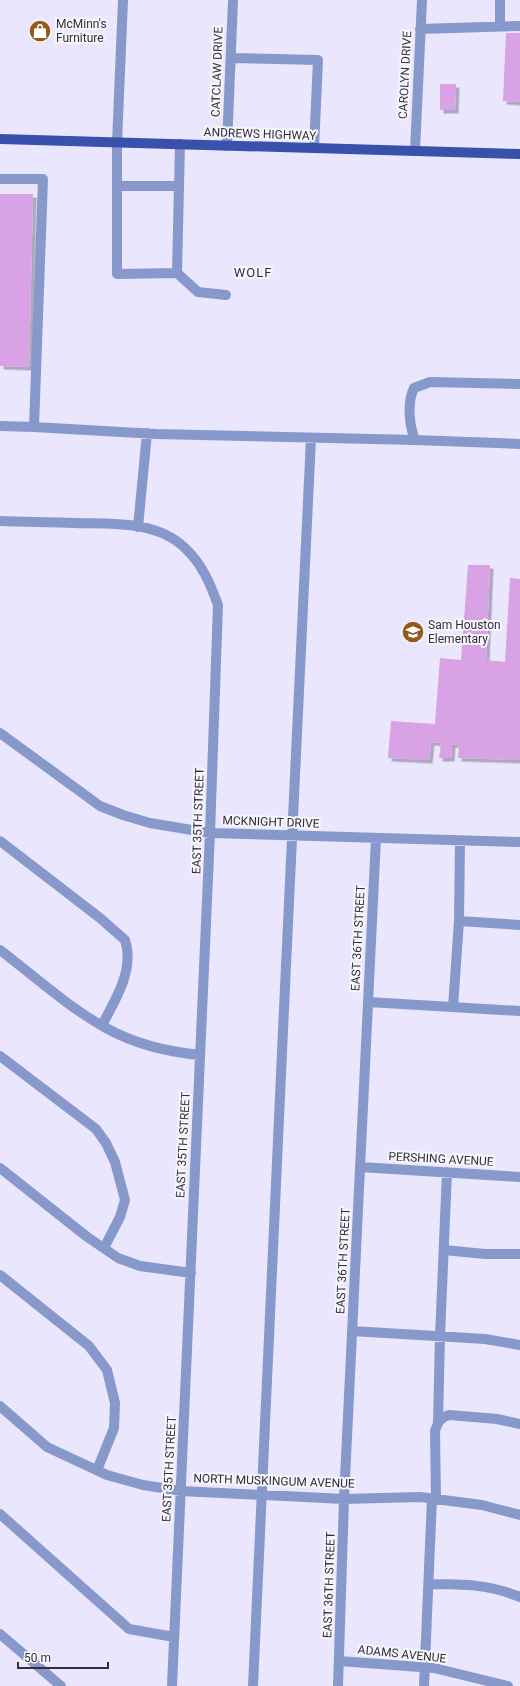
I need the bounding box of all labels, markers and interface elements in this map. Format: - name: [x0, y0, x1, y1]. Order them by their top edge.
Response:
- place label: McMinn's Furniture: [56, 17, 107, 45]
- shop icon: McMinn's Furniture: [27, 18, 53, 44]
- street label: CATCLAW DRIVE: [208, 26, 226, 117]
- street label: CAROLYN DRIVE: [396, 30, 414, 119]
- street label: ANDREWS HIGHWAY: [203, 125, 317, 143]
- district label: WOLF: [234, 265, 272, 280]
- place label: Sam Houston Elementary: [428, 618, 501, 646]
- school or university icon: Sam Houston Elementary: [400, 619, 426, 645]
- street label: EAST 35TH STREET: [189, 768, 207, 874]
- street label: MCKNIGHT DRIVE: [222, 813, 320, 831]
- street label: EAST 36TH STREET: [348, 884, 368, 992]
- street label: EAST 35TH STREET: [173, 1091, 193, 1199]
- street label: PERSHING AVENUE: [388, 1149, 494, 1169]
- street label: EAST 36TH STREET: [333, 1207, 353, 1315]
- street label: EAST 35TH STREET: [159, 1415, 179, 1523]
- street label: NORTH MUSKINGUM AVENUE: [193, 1471, 355, 1491]
- street label: EAST 36TH STREET: [320, 1532, 338, 1638]
- street label: ADAMS AVENUE: [357, 1642, 447, 1666]
- scale bar: [18, 1644, 108, 1670]
- text: 50 m: [24, 1651, 51, 1665]

